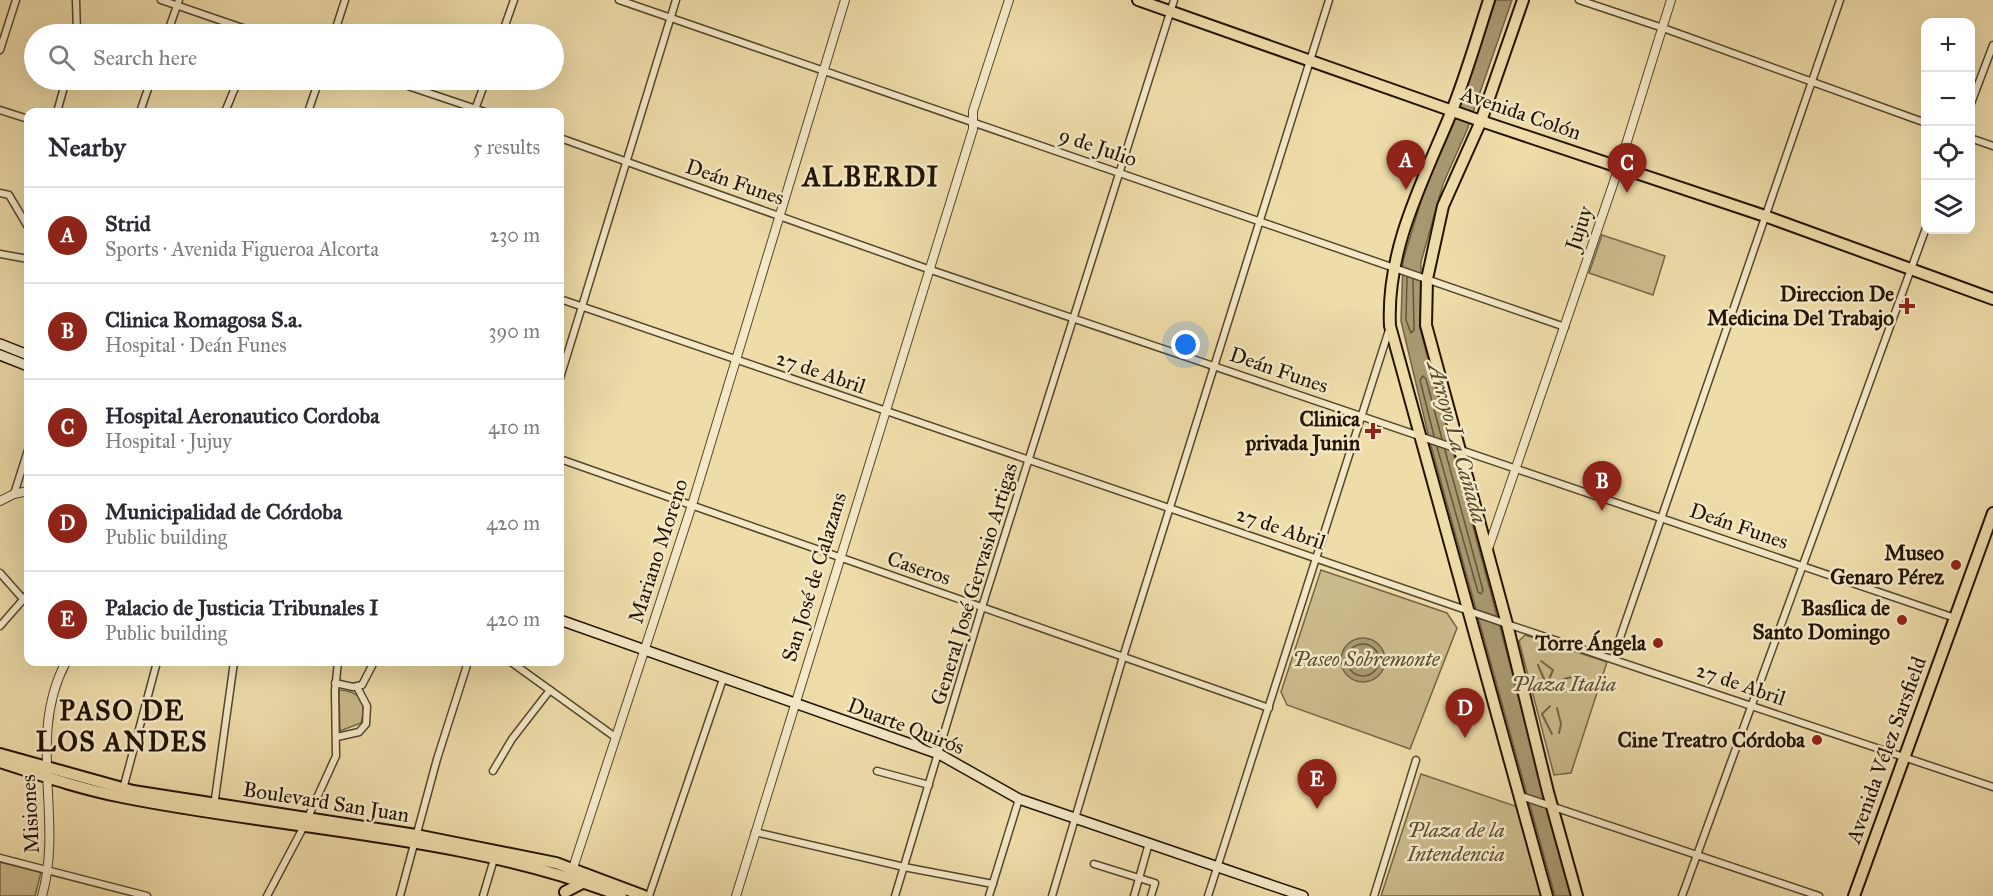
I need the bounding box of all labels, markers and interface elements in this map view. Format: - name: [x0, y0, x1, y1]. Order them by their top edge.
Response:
- map controls: [1921, 18, 1975, 234]
- button: +: [1921, 18, 1975, 72]
- search box: [24, 24, 564, 90]
- icon: search: [45, 41, 78, 74]
- text: Search here: [93, 44, 197, 71]
- button: −: [1921, 72, 1975, 126]
- street label: Avenida Colón: [1456, 80, 1585, 146]
- street label: 9 de Julio: [1056, 122, 1141, 173]
- button: locate: [1921, 126, 1975, 180]
- text: Nearby: [48, 131, 126, 163]
- text: 5 results: [473, 135, 540, 159]
- pin: A: [1386, 140, 1426, 190]
- pin: C: [1608, 144, 1646, 193]
- street label: Deán Funes: [682, 153, 788, 211]
- district label: ALBERDI: [800, 160, 940, 193]
- button: layers: [1921, 180, 1975, 234]
- street label: Jujuy: [1559, 201, 1599, 256]
- text: Strid: [105, 210, 151, 237]
- text: A: [61, 223, 74, 247]
- text: 230 m: [489, 223, 540, 247]
- text: Sports · Avenida Figueroa Alcorta: [105, 237, 379, 261]
- place label: Direccion De Medicina Del Trabajo: [1707, 281, 1894, 331]
- marker: Direccion De Medicina Del Trabajo: [1898, 297, 1916, 315]
- text: Clinica Romagosa S.a.: [105, 306, 302, 333]
- text: B: [61, 319, 74, 343]
- text: 390 m: [489, 319, 540, 343]
- your location: [1171, 330, 1200, 359]
- text: Hospital · Deán Funes: [105, 333, 287, 357]
- street label: Deán Funes: [1226, 341, 1332, 399]
- street label: 27 de Abril: [773, 345, 869, 400]
- water label: Arroyo La Cañada: [1421, 356, 1494, 526]
- text: Hospital Aeronautico Cordoba: [105, 402, 380, 429]
- place label: Clinica privada Junin: [1245, 406, 1361, 457]
- text: C: [61, 415, 74, 439]
- text: 410 m: [488, 415, 540, 439]
- marker: Clinica privada Junin: [1364, 422, 1382, 440]
- text: Hospital · Jujuy: [105, 429, 232, 453]
- street label: General José Gervasio Artigas: [925, 460, 1023, 708]
- pin: B: [1582, 462, 1622, 511]
- street label: Mariano Moreno: [622, 475, 694, 626]
- street label: San José de Calazans: [776, 489, 852, 665]
- street label: Deán Funes: [1686, 497, 1792, 555]
- text: Municipalidad de Córdoba: [105, 498, 342, 525]
- street label: 27 de Abril: [1233, 501, 1329, 556]
- text: D: [60, 511, 75, 535]
- text: 420 m: [486, 511, 540, 535]
- text: Public building: [105, 525, 227, 549]
- place label: Museo Genaro Pérez: [1830, 540, 1944, 590]
- street label: Caseros: [884, 545, 954, 591]
- marker: Museo Genaro Pérez: [1949, 558, 1963, 572]
- text: Palacio de Justicia Tribunales I: [105, 594, 379, 621]
- place label: Basílica de Santo Domingo: [1753, 595, 1890, 645]
- text: E: [60, 607, 75, 631]
- text: 420 m: [486, 607, 540, 631]
- marker: Basílica de Santo Domingo: [1895, 613, 1909, 627]
- text: Public building: [105, 621, 227, 645]
- place label: Torre Ángela: [1534, 629, 1647, 656]
- marker: Torre Ángela: [1651, 636, 1665, 650]
- park label: Paseo Sobremonte: [1292, 646, 1441, 672]
- street label: Avenida Vélez Sarsfield: [1840, 653, 1932, 848]
- street label: 27 de Abril: [1693, 657, 1789, 712]
- park label: Plaza Italia: [1512, 671, 1616, 697]
- pin: D: [1446, 688, 1484, 738]
- street label: Duarte Quirós: [844, 692, 968, 760]
- district label: PASO DE LOS ANDES: [36, 694, 208, 758]
- place label: Cine Treatro Córdoba: [1617, 727, 1806, 753]
- marker: Cine Treatro Córdoba: [1810, 733, 1824, 747]
- pin: E: [1298, 760, 1336, 809]
- street label: Misiones: [15, 774, 45, 854]
- street label: Boulevard San Juan: [241, 776, 411, 828]
- park label: Plaza de la Intendencia: [1406, 817, 1505, 867]

